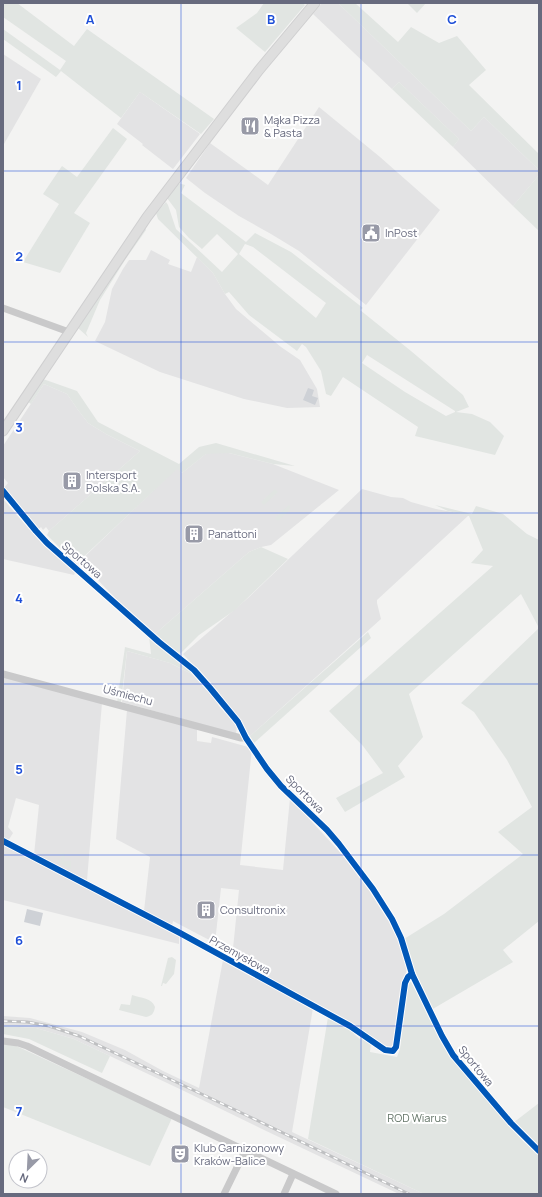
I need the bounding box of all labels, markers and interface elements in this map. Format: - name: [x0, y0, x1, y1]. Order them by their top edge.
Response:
- text: A: [86, 10, 95, 28]
- text: B: [267, 10, 275, 28]
- text: C: [447, 10, 457, 28]
- text: 1: [16, 76, 22, 94]
- place label: Mąka Pizza & Pasta: [264, 112, 320, 140]
- restaurant icon: Mąka Pizza & Pasta: [239, 115, 261, 137]
- public building icon: InPost: [360, 222, 382, 244]
- place label: InPost: [385, 225, 417, 240]
- text: 2: [15, 247, 23, 265]
- text: 3: [15, 418, 23, 436]
- place label: Intersport Polska S.A.: [86, 467, 140, 495]
- building icon: Intersport Polska S.A.: [61, 470, 83, 492]
- building icon: Panattoni: [183, 523, 205, 545]
- place label: Panattoni: [208, 526, 257, 541]
- street label: Sportowa: [59, 538, 106, 581]
- text: 4: [15, 589, 23, 607]
- street label: Uśmiechu: [102, 681, 155, 708]
- text: 5: [15, 760, 23, 778]
- street label: Sportowa: [283, 771, 328, 816]
- building icon: Consultronix: [195, 899, 217, 921]
- place label: Consultronix: [220, 902, 286, 917]
- text: 6: [15, 931, 23, 949]
- street label: Przemysłowa: [207, 932, 273, 977]
- street label: Sportowa: [455, 1042, 497, 1089]
- text: 7: [16, 1102, 23, 1120]
- park label: ROD Wiarus: [387, 1110, 447, 1125]
- place label: Klub Garnizonowy Kraków-Balice: [194, 1140, 284, 1168]
- theatre icon: Klub Garnizonowy Kraków-Balice: [169, 1143, 191, 1165]
- north arrow: [8, 1149, 48, 1189]
- text: N: [17, 1170, 30, 1187]

